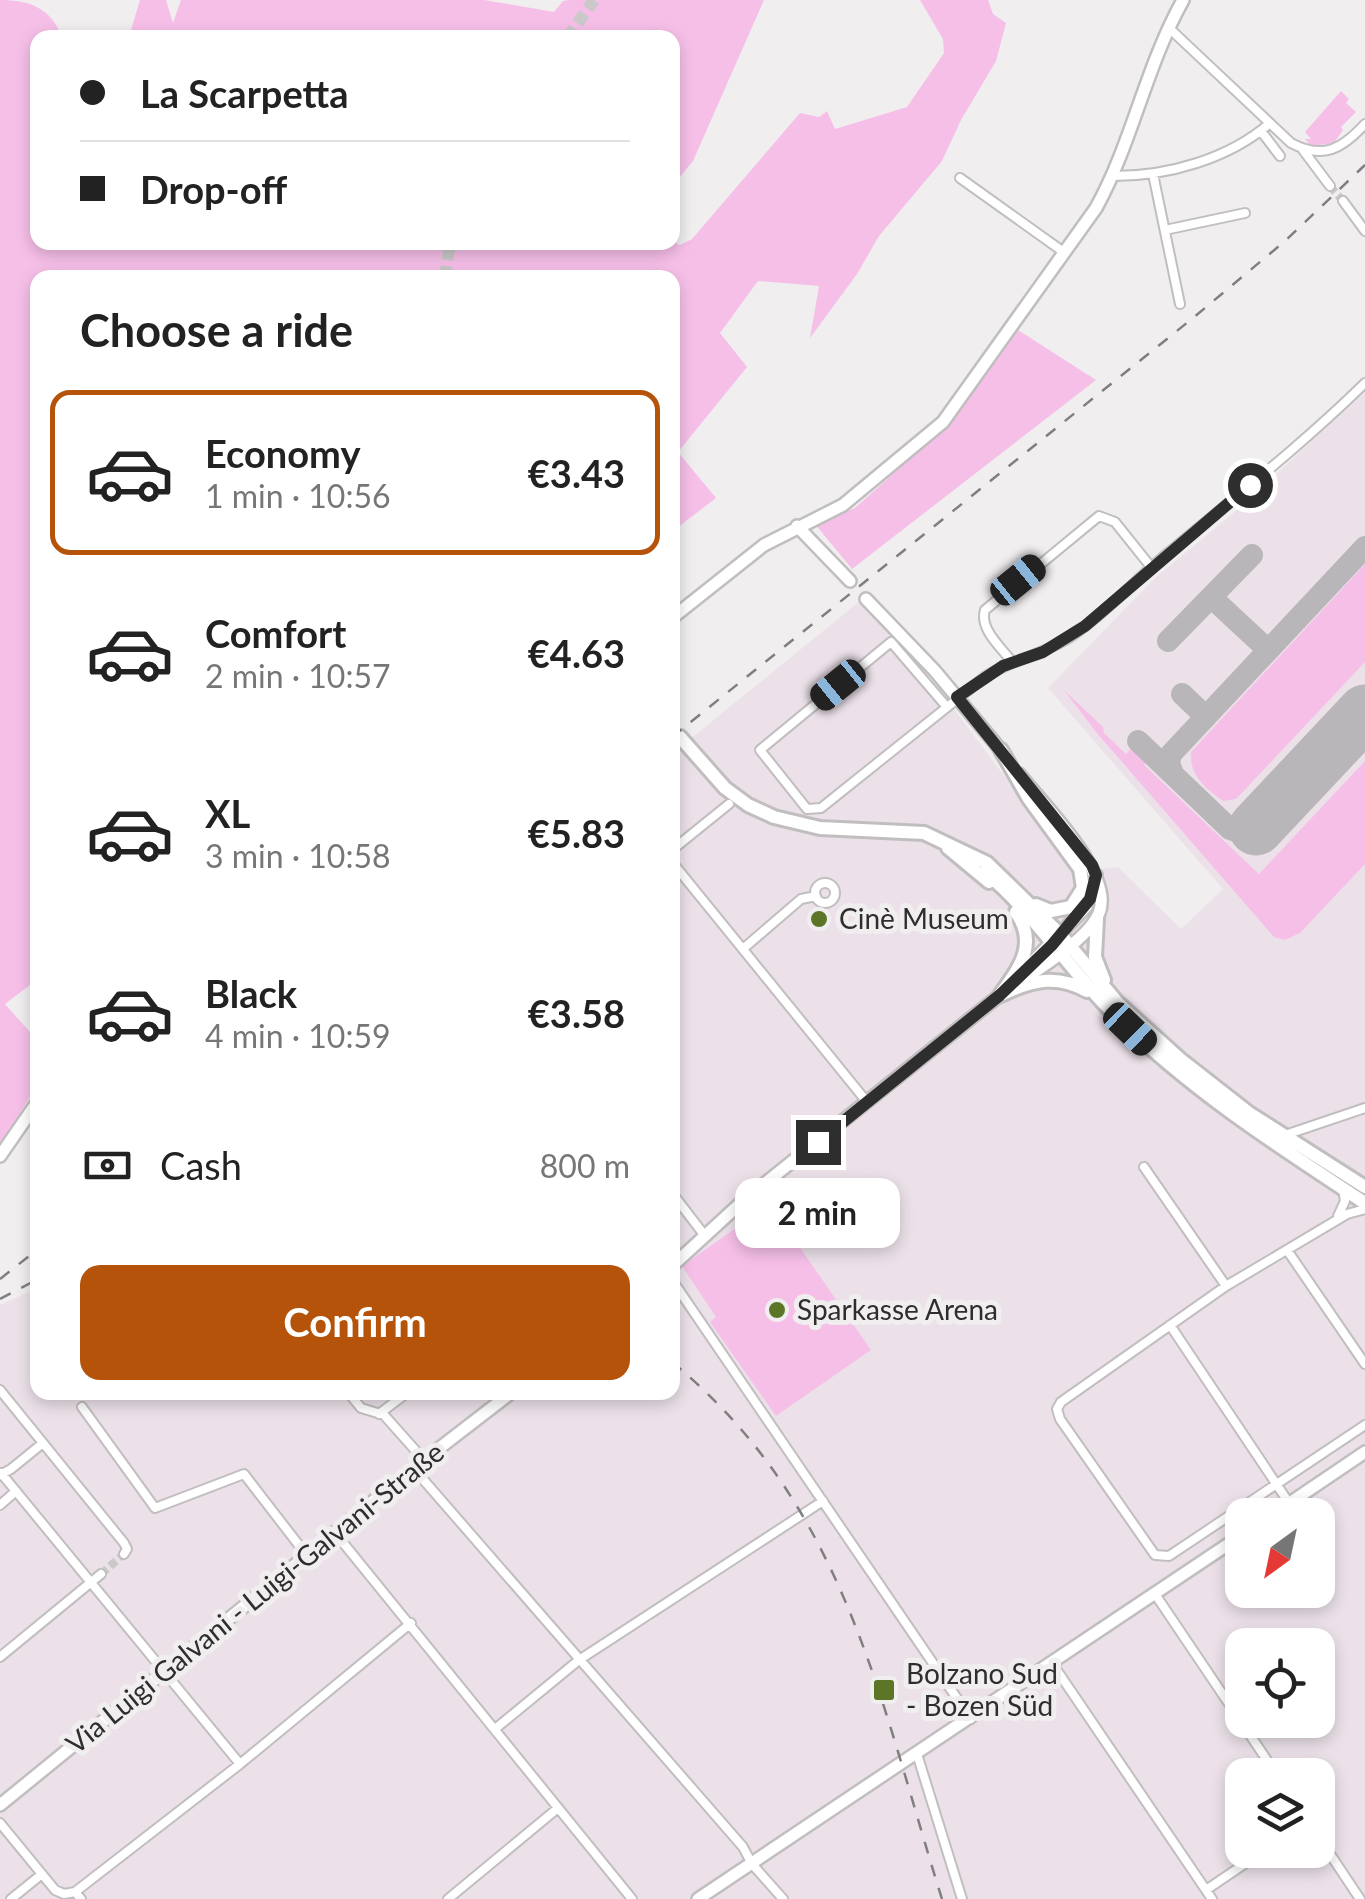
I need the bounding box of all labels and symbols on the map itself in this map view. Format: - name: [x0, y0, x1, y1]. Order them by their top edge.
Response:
- route start: [1228, 463, 1273, 508]
- car: [985, 549, 1051, 611]
- car: [805, 654, 871, 716]
- place label: Cinè Museum: [839, 901, 1009, 935]
- marker: Cinè Museum: [808, 908, 830, 930]
- car: [1098, 997, 1162, 1061]
- route end: [796, 1120, 841, 1165]
- callout: 2 min: [736, 1177, 900, 1247]
- place label: Sparkasse Arena: [797, 1292, 998, 1326]
- marker: Sparkasse Arena: [766, 1299, 788, 1321]
- street label: Via Luigi Galvani - Luigi-Galvani-Straße: [59, 1434, 450, 1760]
- north arrow: [1225, 1498, 1335, 1608]
- place label: Bolzano Sud - Bozen Süd: [906, 1656, 1058, 1722]
- marker: Bolzano Sud - Bozen Süd: [871, 1677, 897, 1703]

